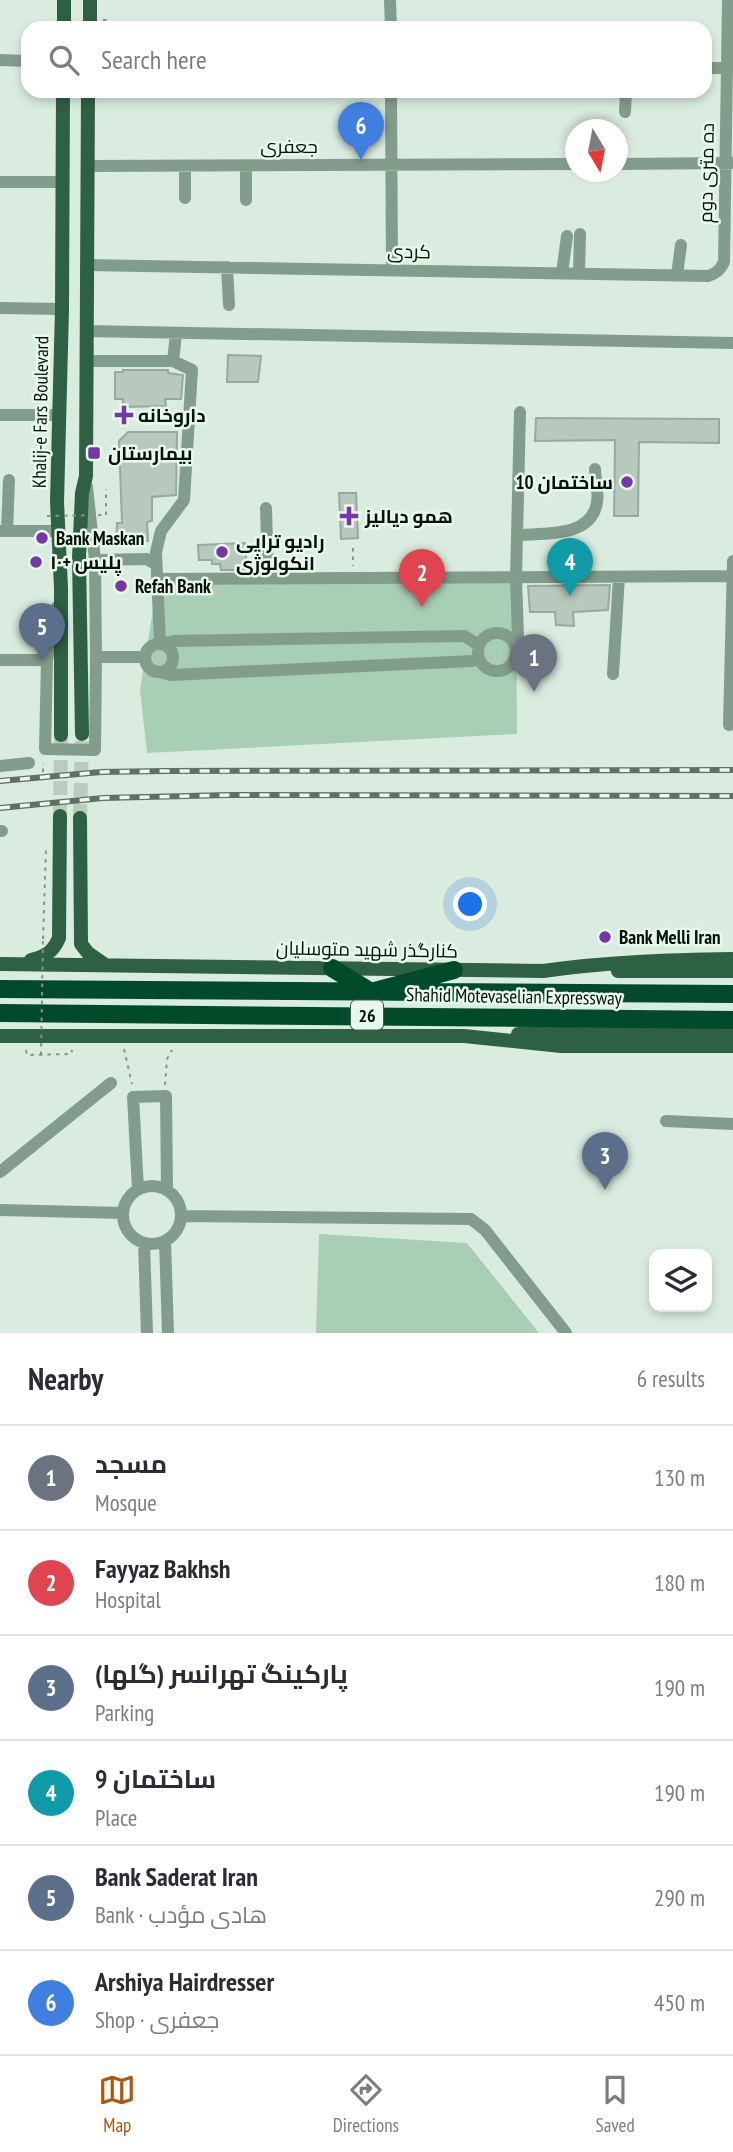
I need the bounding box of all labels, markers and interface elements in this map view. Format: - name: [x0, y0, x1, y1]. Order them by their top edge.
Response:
- search box: [21, 21, 712, 98]
- icon: search: [45, 41, 83, 79]
- text: Search here: [101, 43, 207, 76]
- pin: 6: [338, 102, 384, 160]
- north arrow: [565, 119, 628, 182]
- street label: ده متری دوم: [693, 123, 721, 223]
- street label: جعفری: [260, 134, 318, 158]
- street label: کردی: [387, 239, 431, 263]
- street label: Khalij-e Fars Boulevard: [27, 336, 53, 488]
- place label: داروخانه: [138, 403, 206, 427]
- marker: داروخانه: [116, 407, 132, 423]
- place label: بیمارستان: [108, 441, 193, 465]
- marker: بیمارستان: [86, 445, 102, 461]
- place label: ساختمان 10: [515, 470, 613, 494]
- marker: ساختمان 10: [619, 474, 635, 490]
- place label: همو دیالیز: [364, 504, 453, 528]
- marker: همو دیالیز: [339, 506, 359, 526]
- place label: Bank Maskan: [56, 526, 144, 550]
- place label: رادیو تراپی انکولوژی: [236, 529, 325, 576]
- marker: Bank Maskan: [34, 530, 50, 546]
- pin: 4: [547, 538, 593, 596]
- marker: رادیو تراپی انکولوژی: [214, 544, 230, 560]
- pin: 2: [399, 549, 445, 607]
- place label: پلیس +۱۰: [50, 550, 122, 576]
- marker: پلیس +۱۰: [28, 554, 44, 570]
- place label: Refah Bank: [135, 574, 211, 598]
- marker: Refah Bank: [113, 578, 129, 594]
- pin: 5: [19, 603, 65, 661]
- pin: 1: [511, 634, 557, 692]
- your location: [453, 887, 487, 921]
- place label: Bank Melli Iran: [619, 925, 721, 949]
- marker: Bank Melli Iran: [597, 929, 613, 945]
- street label: کنارگذر شهید متوسلیان: [276, 935, 458, 963]
- street label: Shahid Motevaselian Expressway: [406, 982, 623, 1010]
- road number: 26: [351, 1000, 383, 1030]
- pin: 3: [582, 1132, 628, 1190]
- map controls: [649, 1249, 712, 1312]
- button: layers: [649, 1249, 712, 1312]
- text: Nearby: [28, 1359, 103, 1398]
- text: 6 results: [637, 1364, 705, 1393]
- text: مسجد: [95, 1447, 167, 1480]
- text: 1: [46, 1463, 57, 1492]
- text: 130 m: [654, 1463, 705, 1492]
- text: Mosque: [95, 1488, 157, 1517]
- text: Fayyaz Bakhsh: [95, 1552, 231, 1585]
- text: 2: [46, 1568, 57, 1597]
- text: 180 m: [654, 1568, 705, 1597]
- text: Hospital: [95, 1585, 161, 1614]
- text: پارکینگ تهرانسر (گلها): [95, 1657, 348, 1690]
- text: 3: [46, 1673, 57, 1702]
- text: 190 m: [654, 1673, 705, 1702]
- text: Parking: [95, 1698, 154, 1727]
- text: ساختمان 9: [95, 1762, 216, 1795]
- text: 4: [46, 1778, 57, 1807]
- text: 190 m: [654, 1778, 705, 1807]
- text: Place: [95, 1803, 137, 1832]
- text: Bank Saderat Iran: [95, 1860, 258, 1893]
- text: 5: [46, 1883, 57, 1912]
- text: 290 m: [654, 1883, 705, 1912]
- text: Bank · هادی مؤدب: [95, 1900, 267, 1929]
- text: Arshiya Hairdresser: [95, 1965, 274, 1998]
- text: 6: [46, 1988, 57, 2017]
- text: 450 m: [654, 1988, 705, 2017]
- text: Shop · جعفری: [95, 2005, 219, 2034]
- tab: Map: [98, 2071, 136, 2137]
- tab: Directions: [333, 2071, 399, 2137]
- tab: Saved: [596, 2071, 635, 2137]

